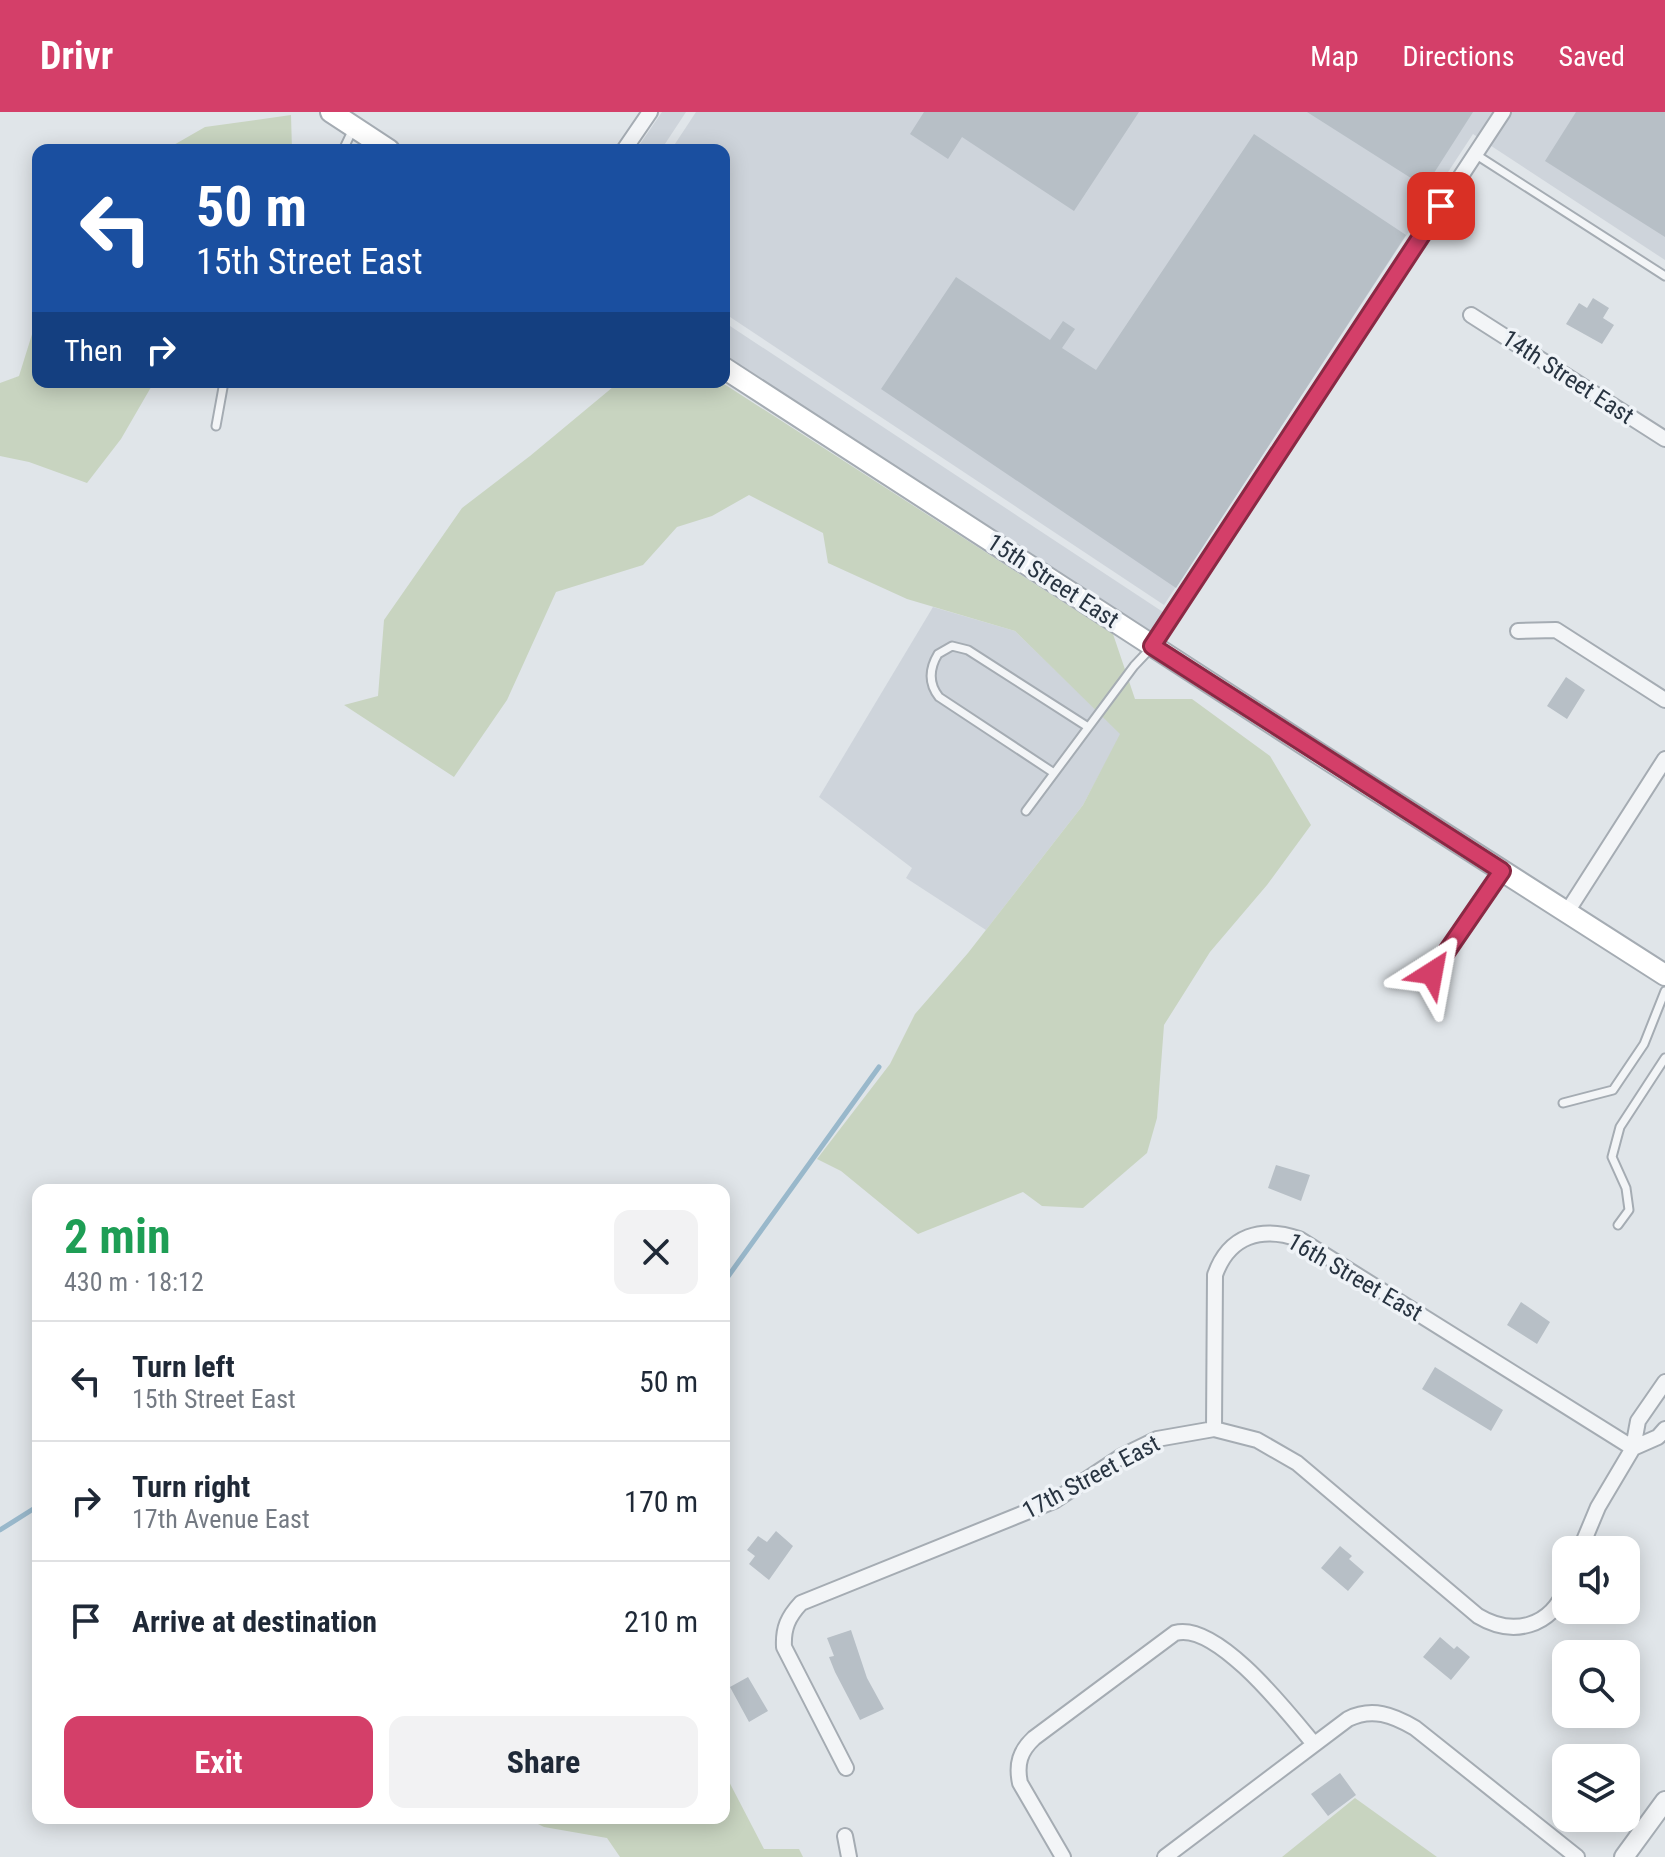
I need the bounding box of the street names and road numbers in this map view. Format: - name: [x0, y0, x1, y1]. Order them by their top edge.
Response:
- street label: 14th Street East: [1497, 324, 1639, 430]
- street label: 15th Street East: [982, 528, 1124, 634]
- street label: 16th Street East: [1283, 1227, 1427, 1327]
- street label: 17th Street East: [1018, 1429, 1164, 1525]

